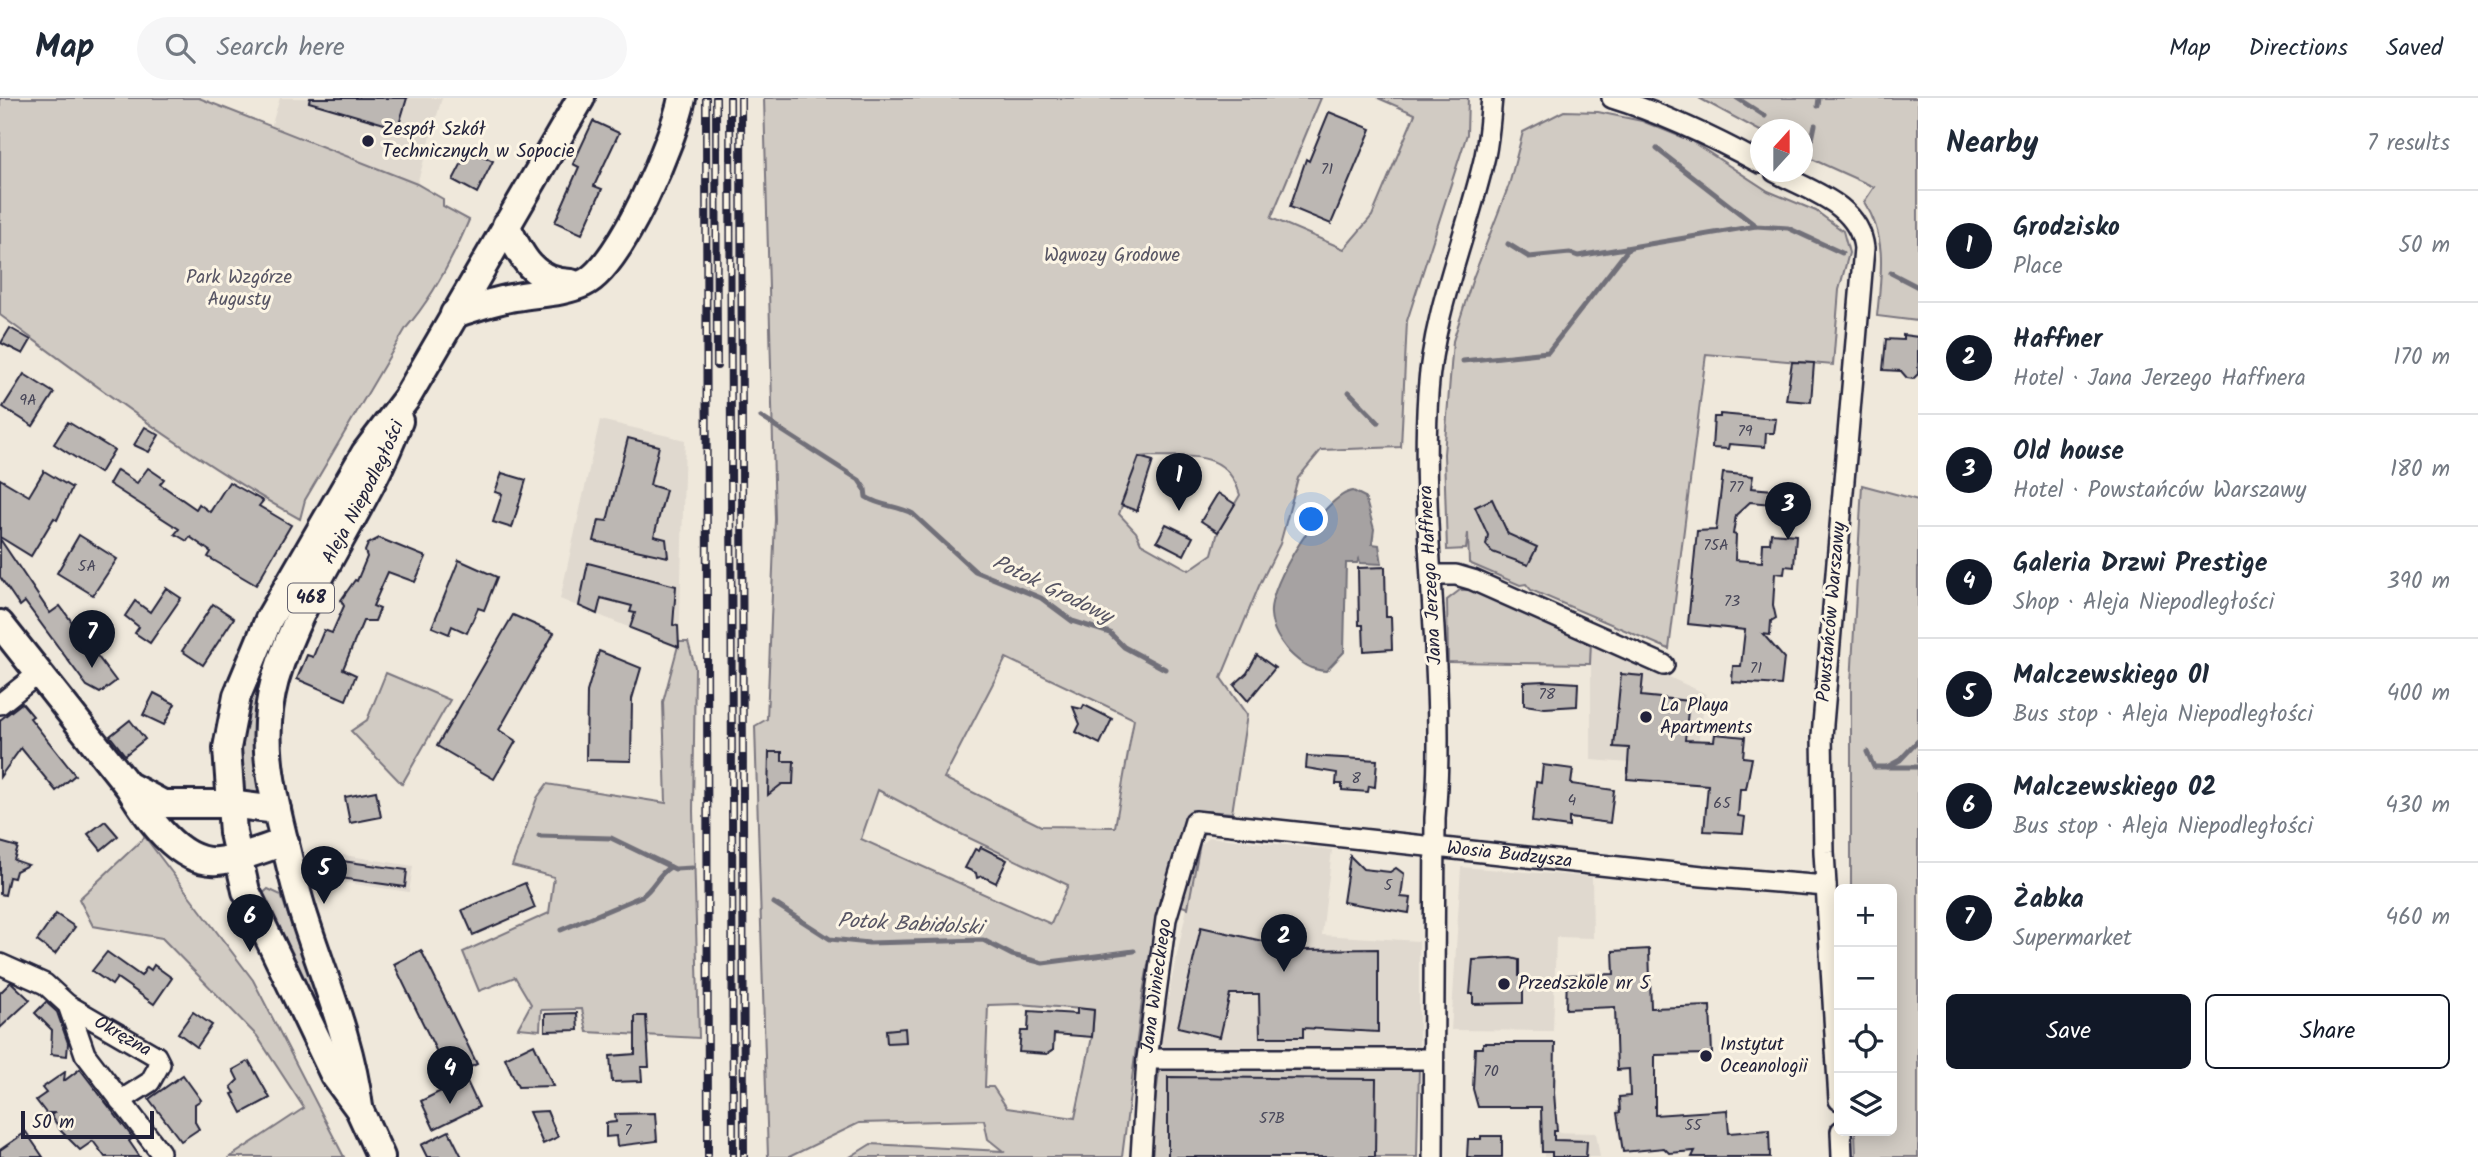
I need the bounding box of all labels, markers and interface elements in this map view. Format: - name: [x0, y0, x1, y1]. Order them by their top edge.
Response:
- search box: [137, 17, 627, 80]
- text: Map: [35, 22, 95, 75]
- text: Search here: [217, 27, 345, 69]
- icon: search: [161, 29, 199, 67]
- text: Map: [2169, 29, 2211, 68]
- text: Directions: [2249, 29, 2348, 68]
- text: Saved: [2386, 29, 2443, 68]
- place label: Zespół Szkół Technicznych w Sopocie: [382, 115, 575, 167]
- north arrow: [1750, 119, 1813, 182]
- text: Nearby: [1946, 120, 2038, 168]
- text: 7 results: [2367, 126, 2450, 162]
- marker: Zespół Szkół Technicznych w Sopocie: [360, 133, 376, 149]
- house number: 71: [1321, 157, 1333, 182]
- text: Grodzisko: [2013, 207, 2120, 249]
- text: 1: [1966, 228, 1972, 264]
- text: 50 m: [2399, 228, 2450, 264]
- park label: Wąwozy Grodowe: [1044, 241, 1180, 271]
- text: Place: [2013, 249, 2063, 285]
- park label: Park Wzgórze Augusty: [186, 263, 292, 315]
- text: Haffner: [2013, 319, 2102, 361]
- text: 2: [1962, 340, 1976, 376]
- text: 170 m: [2393, 340, 2450, 376]
- text: Hotel · Jana Jerzego Haffnera: [2013, 361, 2306, 397]
- house number: 9A: [19, 388, 37, 413]
- street label: Aleja Niepodległości: [315, 415, 413, 570]
- house number: 79: [1737, 419, 1753, 444]
- text: Old house: [2013, 431, 2124, 473]
- text: 3: [1963, 452, 1975, 488]
- text: 180 m: [2390, 452, 2450, 488]
- pin: 1: [1156, 453, 1202, 511]
- text: Hotel · Powstańców Warszawy: [2013, 473, 2306, 509]
- house number: 77: [1729, 475, 1744, 500]
- pin: 3: [1765, 482, 1811, 540]
- street label: Jana Jerzego Haffnera: [1411, 484, 1451, 666]
- your location: [1294, 502, 1328, 536]
- street label: Powstańców Warszawy: [1809, 520, 1855, 703]
- house number: 75A: [1703, 533, 1729, 558]
- text: Galeria Drzwi Prestige: [2013, 543, 2267, 585]
- water label: Potok Grodowy: [986, 547, 1121, 635]
- house number: 5A: [78, 554, 96, 579]
- text: 4: [1963, 564, 1975, 600]
- text: 390 m: [2387, 564, 2450, 600]
- road number: 468: [288, 584, 334, 612]
- text: Shop · Aleja Niepodległości: [2013, 585, 2274, 621]
- house number: 73: [1724, 589, 1740, 614]
- pin: 7: [69, 610, 115, 668]
- text: Malczewskiego 01: [2013, 655, 2209, 697]
- house number: 71: [1750, 656, 1762, 681]
- text: 5: [1963, 676, 1975, 712]
- text: 400 m: [2387, 676, 2450, 712]
- house number: 78: [1538, 682, 1556, 707]
- place label: La Playa Apartments: [1660, 691, 1752, 743]
- text: Bus stop · Aleja Niepodległości: [2013, 697, 2313, 733]
- marker: La Playa Apartments: [1638, 709, 1654, 725]
- house number: 8: [1351, 766, 1361, 791]
- text: Malczewskiego 02: [2013, 767, 2216, 809]
- house number: 4: [1568, 788, 1577, 813]
- text: 6: [1963, 788, 1975, 824]
- text: 430 m: [2385, 788, 2450, 824]
- house number: 65: [1713, 791, 1732, 816]
- text: Bus stop · Aleja Niepodległości: [2013, 809, 2313, 845]
- street label: Wosia Budzysza: [1445, 833, 1574, 877]
- pin: 5: [301, 846, 347, 904]
- house number: 5: [1384, 873, 1394, 898]
- text: Żabka: [2013, 879, 2084, 921]
- map controls: [1834, 884, 1897, 1136]
- button: +: [1834, 884, 1897, 947]
- pin: 6: [227, 894, 273, 952]
- text: 7: [1964, 900, 1974, 936]
- text: 460 m: [2386, 900, 2450, 936]
- water label: Potok Babidolski: [837, 905, 987, 945]
- pin: 2: [1261, 914, 1307, 972]
- street label: Jana Winieckiego: [1133, 917, 1181, 1055]
- text: Supermarket: [2013, 921, 2132, 957]
- button: −: [1834, 947, 1897, 1010]
- place label: Przedszkole nr 5: [1518, 969, 1652, 999]
- marker: Przedszkole nr 5: [1496, 976, 1512, 992]
- button: Save: [1946, 994, 2191, 1069]
- button: Share: [2205, 994, 2450, 1069]
- street label: Okrężna: [88, 1008, 157, 1065]
- button: locate: [1834, 1010, 1897, 1073]
- place label: Instytut Oceanologii: [1720, 1030, 1809, 1082]
- pin: 4: [427, 1046, 473, 1104]
- marker: Instytut Oceanologii: [1698, 1048, 1714, 1064]
- house number: 70: [1483, 1059, 1499, 1084]
- button: layers: [1834, 1073, 1897, 1136]
- house number: 57B: [1259, 1106, 1285, 1131]
- scale bar: [21, 1108, 154, 1140]
- text: 50 m: [32, 1108, 74, 1138]
- house number: 55: [1684, 1113, 1703, 1138]
- house number: 7: [624, 1118, 632, 1143]

